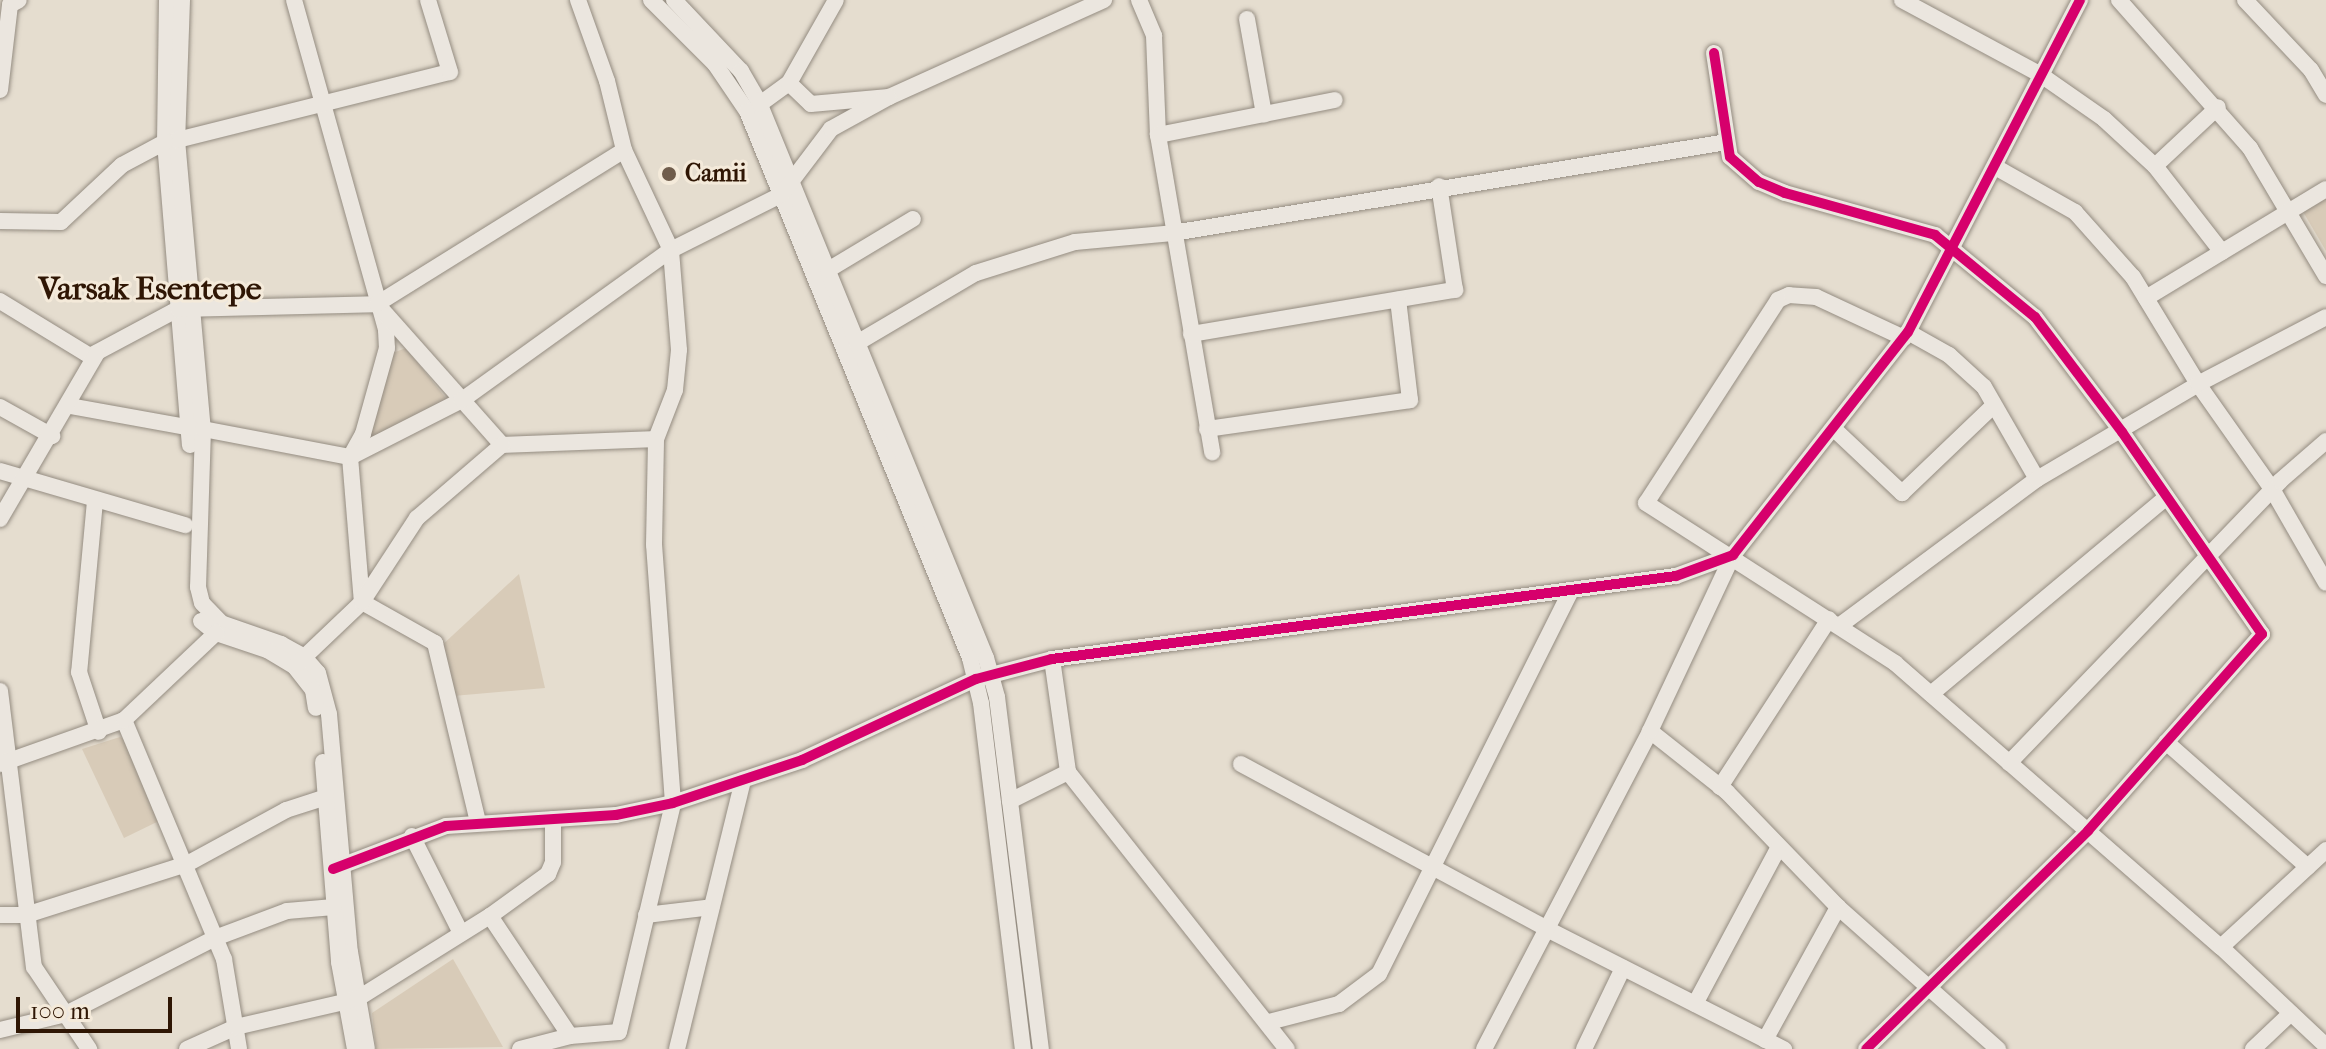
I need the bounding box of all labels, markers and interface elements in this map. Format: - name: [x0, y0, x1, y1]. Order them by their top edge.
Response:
- place label: Camii: [685, 160, 746, 188]
- marker: Camii: [660, 165, 678, 183]
- district label: Varsak Esentepe: [38, 270, 262, 308]
- scale bar: [20, 981, 176, 1031]
- text: 100 m: [30, 997, 90, 1025]

